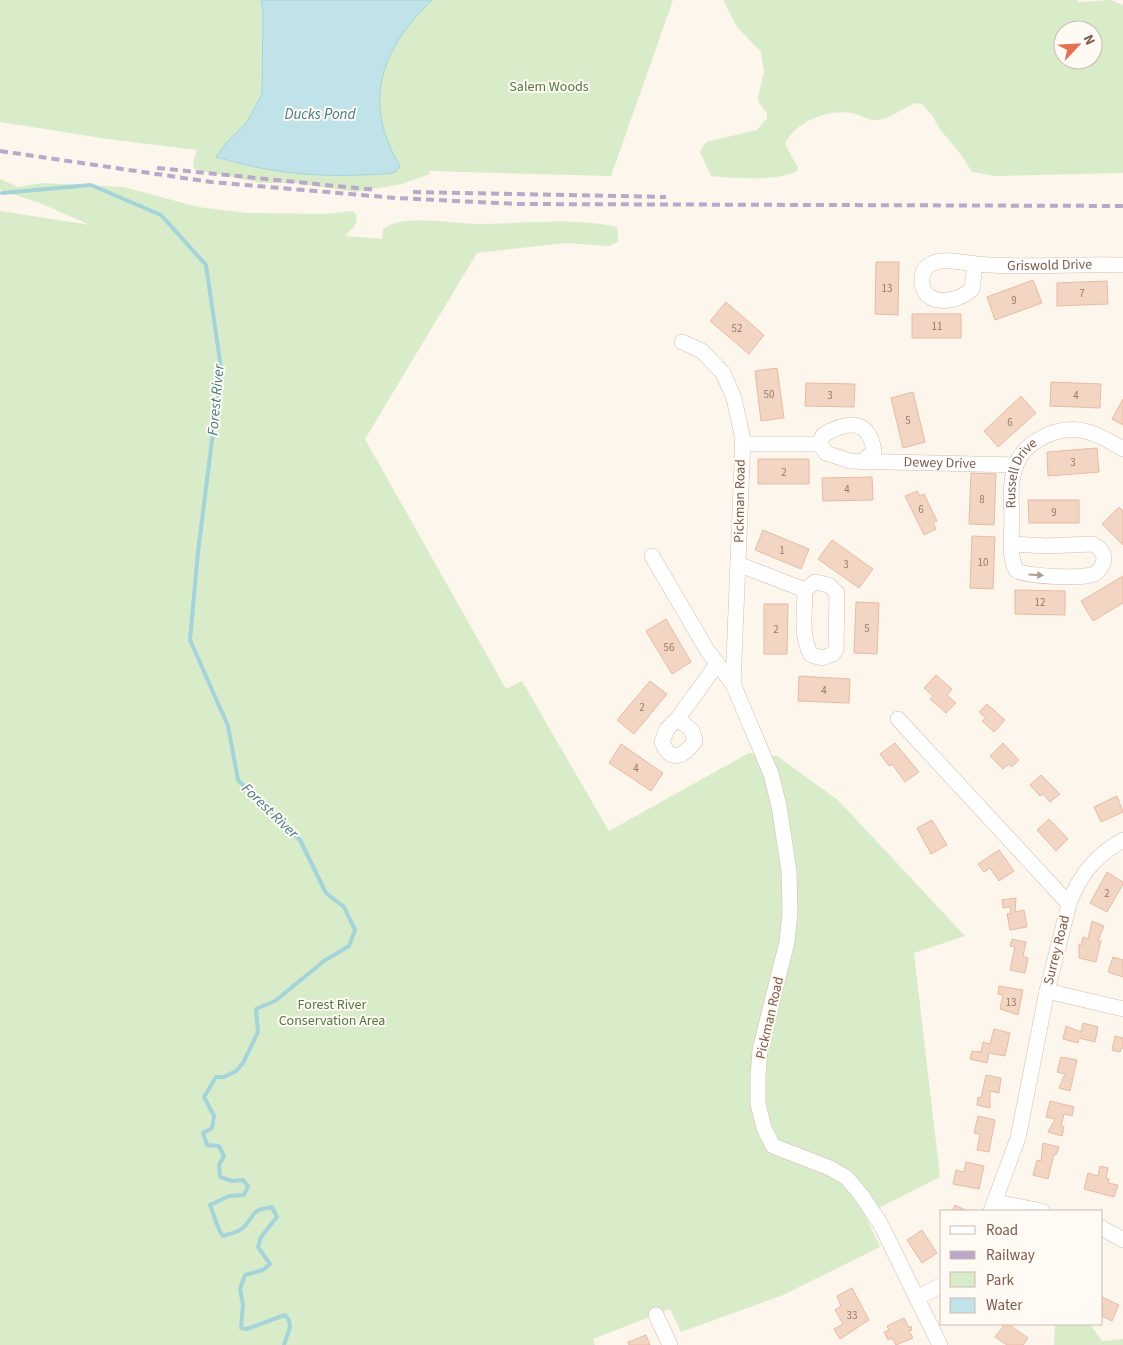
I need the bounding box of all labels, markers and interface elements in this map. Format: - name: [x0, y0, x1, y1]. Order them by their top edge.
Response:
- north arrow: [1053, 20, 1103, 70]
- text: N: [1078, 31, 1100, 48]
- park label: Salem Woods: [509, 77, 589, 97]
- water label: Ducks Pond: [284, 104, 356, 125]
- street label: Griswold Drive: [1007, 255, 1092, 276]
- house number: 13: [882, 281, 892, 296]
- house number: 7: [1079, 286, 1085, 301]
- house number: 9: [1011, 293, 1017, 308]
- house number: 11: [932, 319, 942, 334]
- house number: 52: [732, 321, 742, 336]
- water label: Forest River: [202, 363, 230, 437]
- house number: 50: [764, 387, 774, 402]
- house number: 3: [827, 388, 833, 403]
- house number: 4: [1073, 388, 1079, 403]
- house number: 5: [905, 413, 911, 428]
- house number: 6: [1007, 415, 1013, 430]
- street label: Russell Drive: [1001, 433, 1041, 509]
- street label: Dewey Drive: [903, 452, 976, 474]
- house number: 3: [1070, 455, 1076, 470]
- street label: Pickman Road: [729, 459, 751, 543]
- house number: 2: [781, 465, 787, 480]
- house number: 4: [844, 482, 850, 497]
- house number: 8: [979, 492, 985, 507]
- house number: 6: [918, 502, 924, 517]
- house number: 9: [1051, 505, 1057, 520]
- house number: 1: [779, 543, 785, 558]
- house number: 10: [978, 555, 988, 570]
- house number: 3: [843, 557, 849, 572]
- one-way arrow: [1029, 572, 1045, 580]
- house number: 12: [1035, 595, 1045, 610]
- house number: 5: [864, 621, 870, 636]
- house number: 2: [773, 622, 779, 637]
- house number: 56: [664, 640, 675, 655]
- house number: 4: [821, 683, 827, 698]
- house number: 2: [639, 700, 645, 715]
- house number: 4: [633, 761, 639, 776]
- water label: Forest River: [237, 779, 304, 844]
- house number: 2: [1104, 886, 1110, 901]
- street label: Surrey Road: [1039, 913, 1075, 987]
- street label: Pickman Road: [751, 975, 789, 1061]
- park label: Forest River Conservation Area: [279, 995, 385, 1031]
- house number: 13: [1006, 995, 1016, 1010]
- legend: [940, 1210, 1103, 1325]
- text: Road: [986, 1220, 1018, 1241]
- text: Railway: [986, 1245, 1035, 1266]
- text: Park: [986, 1270, 1015, 1291]
- text: Water: [986, 1295, 1023, 1316]
- house number: 33: [847, 1308, 857, 1323]

